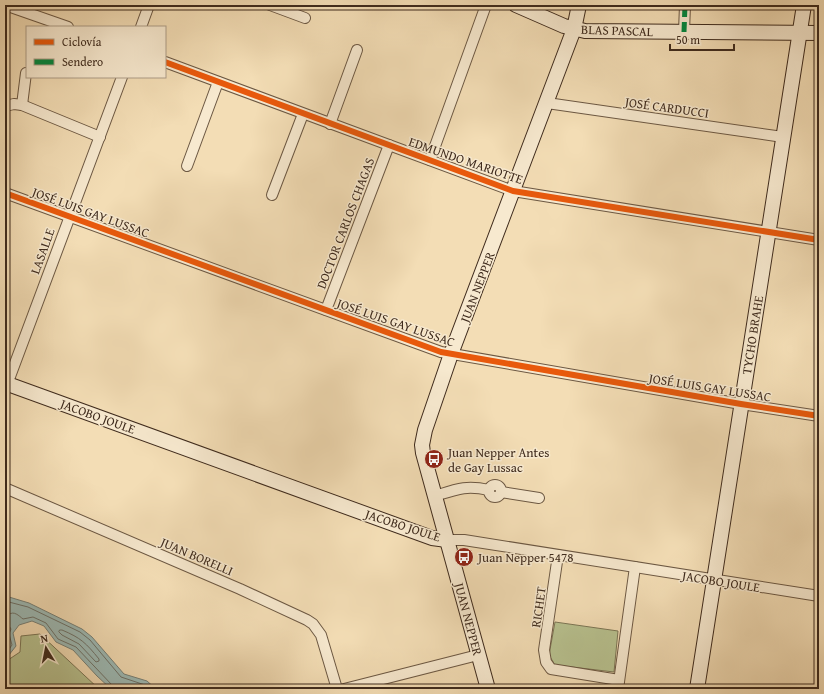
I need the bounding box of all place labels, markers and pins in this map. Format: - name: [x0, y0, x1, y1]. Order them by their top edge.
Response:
- place label: Juan Nepper Antes de Gay Lussac: [446, 443, 549, 477]
- bus stop icon: Juan Nepper Antes de Gay Lussac: [423, 448, 445, 470]
- bus stop icon: Juan Nepper 5478: [453, 546, 475, 568]
- place label: Juan Nepper 5478: [476, 548, 573, 567]

